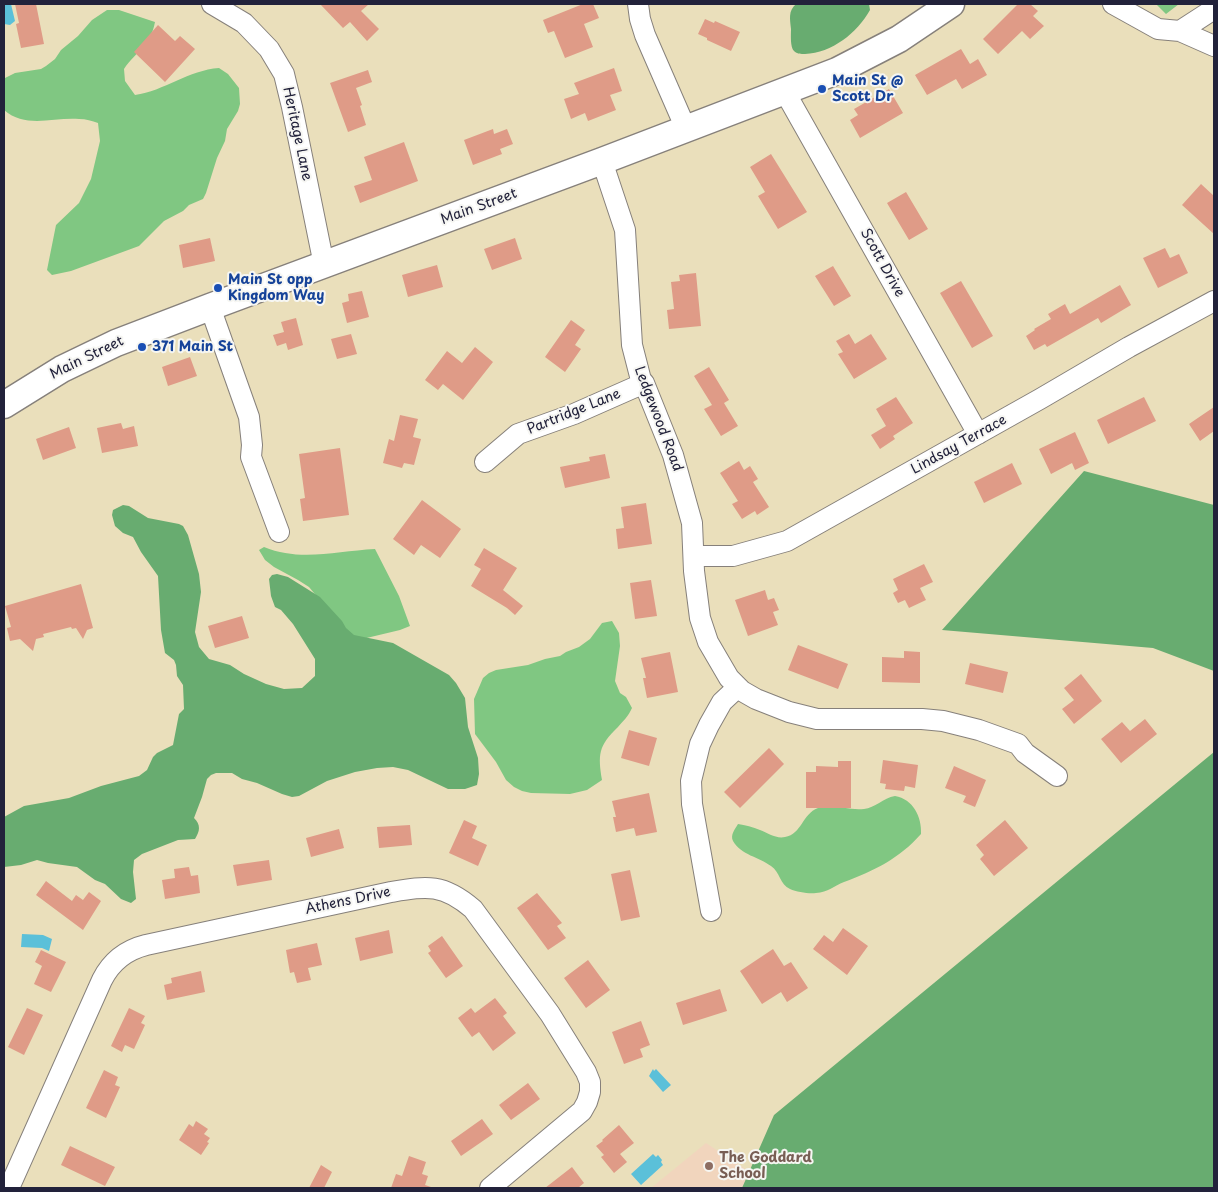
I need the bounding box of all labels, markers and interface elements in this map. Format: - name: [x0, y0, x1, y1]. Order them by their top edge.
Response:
- place label: Main St @ Scott Dr: [832, 73, 903, 105]
- marker: Main St @ Scott Dr: [816, 83, 828, 95]
- street label: Heritage Lane: [279, 86, 315, 182]
- street label: Main Street: [438, 185, 520, 229]
- street label: Scott Drive: [856, 226, 908, 300]
- place label: Main St opp Kingdom Way: [228, 272, 324, 304]
- marker: Main St opp Kingdom Way: [212, 282, 224, 294]
- street label: Main Street: [47, 333, 127, 383]
- place label: 371 Main St: [152, 339, 233, 355]
- marker: 371 Main St: [136, 341, 148, 353]
- street label: Ledgewood Road: [630, 364, 686, 474]
- street label: Partridge Lane: [525, 386, 623, 438]
- street label: Lindsay Terrace: [908, 412, 1010, 478]
- street label: Athens Drive: [304, 884, 392, 918]
- place label: The Goddard School: [719, 1150, 812, 1182]
- marker: The Goddard School: [703, 1160, 715, 1172]

